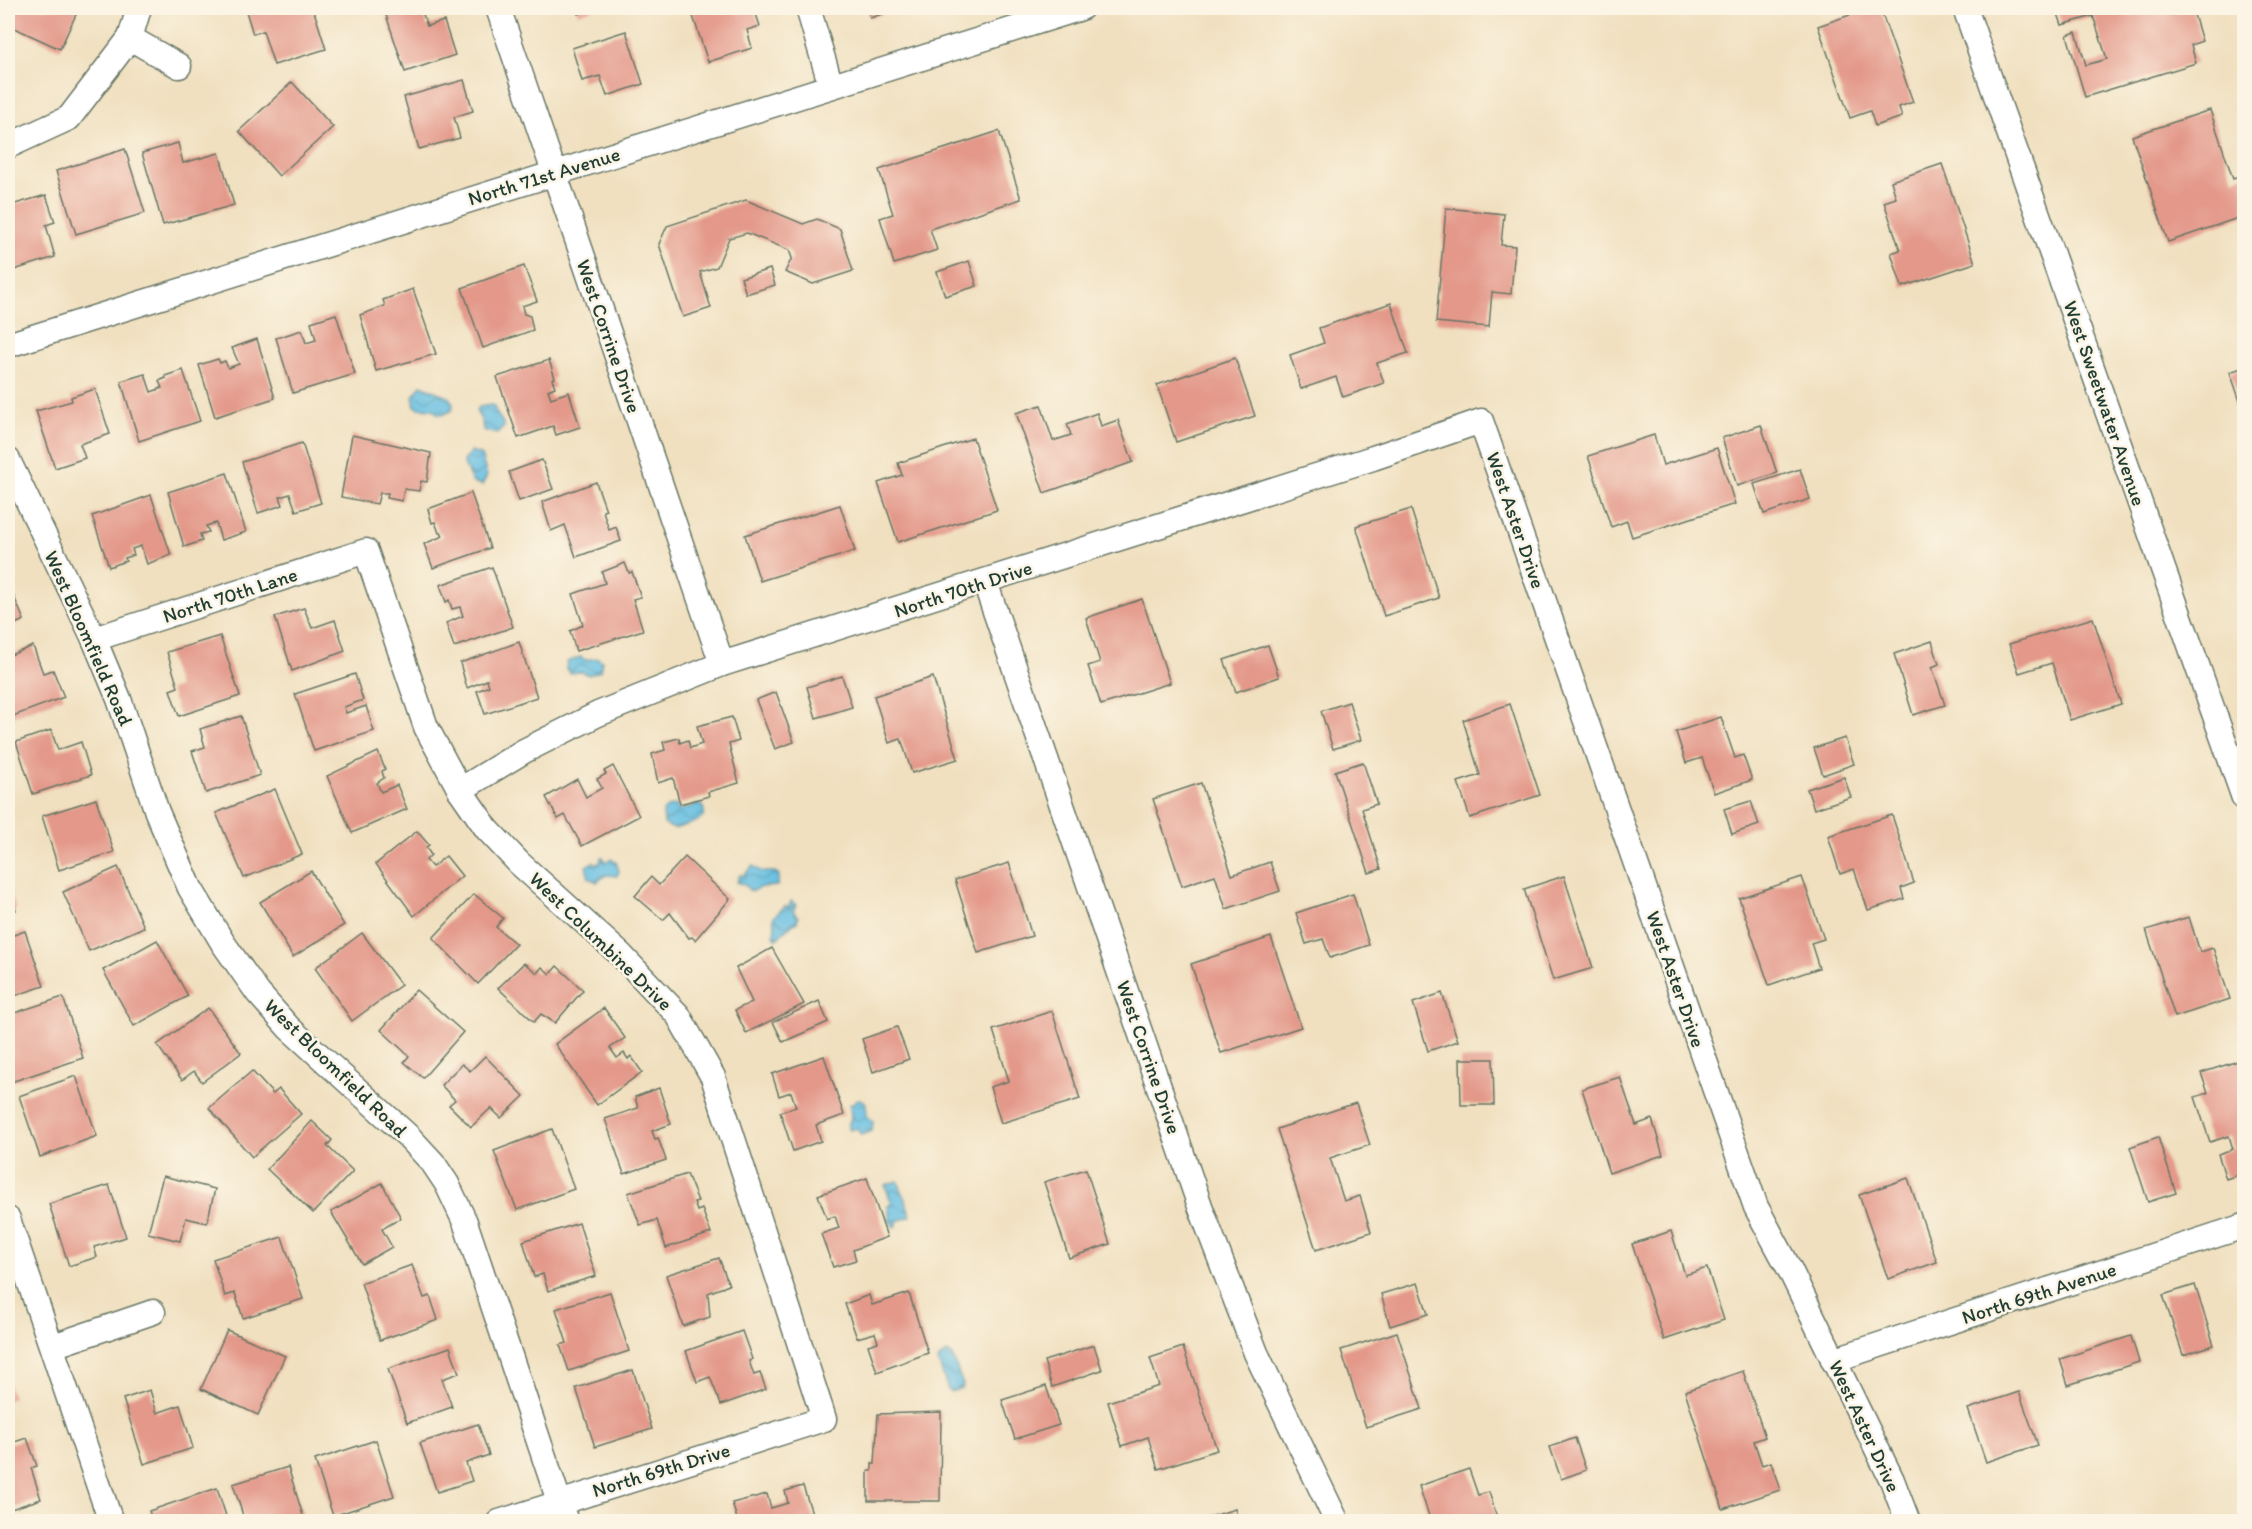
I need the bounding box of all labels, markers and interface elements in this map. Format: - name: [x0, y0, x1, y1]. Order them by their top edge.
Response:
- street label: North 71st Avenue: [465, 141, 623, 211]
- street label: West Corrine Drive: [571, 256, 647, 416]
- street label: West Sweetwater Avenue: [2059, 297, 2151, 509]
- street label: West Aster Drive: [1481, 449, 1551, 591]
- street label: West Bloomfield Road: [40, 547, 138, 729]
- street label: North 70th Drive: [891, 555, 1035, 623]
- street label: North 70th Lane: [160, 562, 300, 628]
- street label: West Columbine Drive: [525, 867, 677, 1015]
- street label: West Aster Drive: [1641, 908, 1711, 1050]
- street label: West Corrine Drive: [1111, 977, 1187, 1137]
- street label: West Bloomfield Road: [260, 994, 412, 1142]
- street label: North 69th Avenue: [1959, 1257, 2119, 1329]
- street label: West Aster Drive: [1824, 1356, 1906, 1496]
- street label: North 69th Drive: [589, 1438, 733, 1502]

